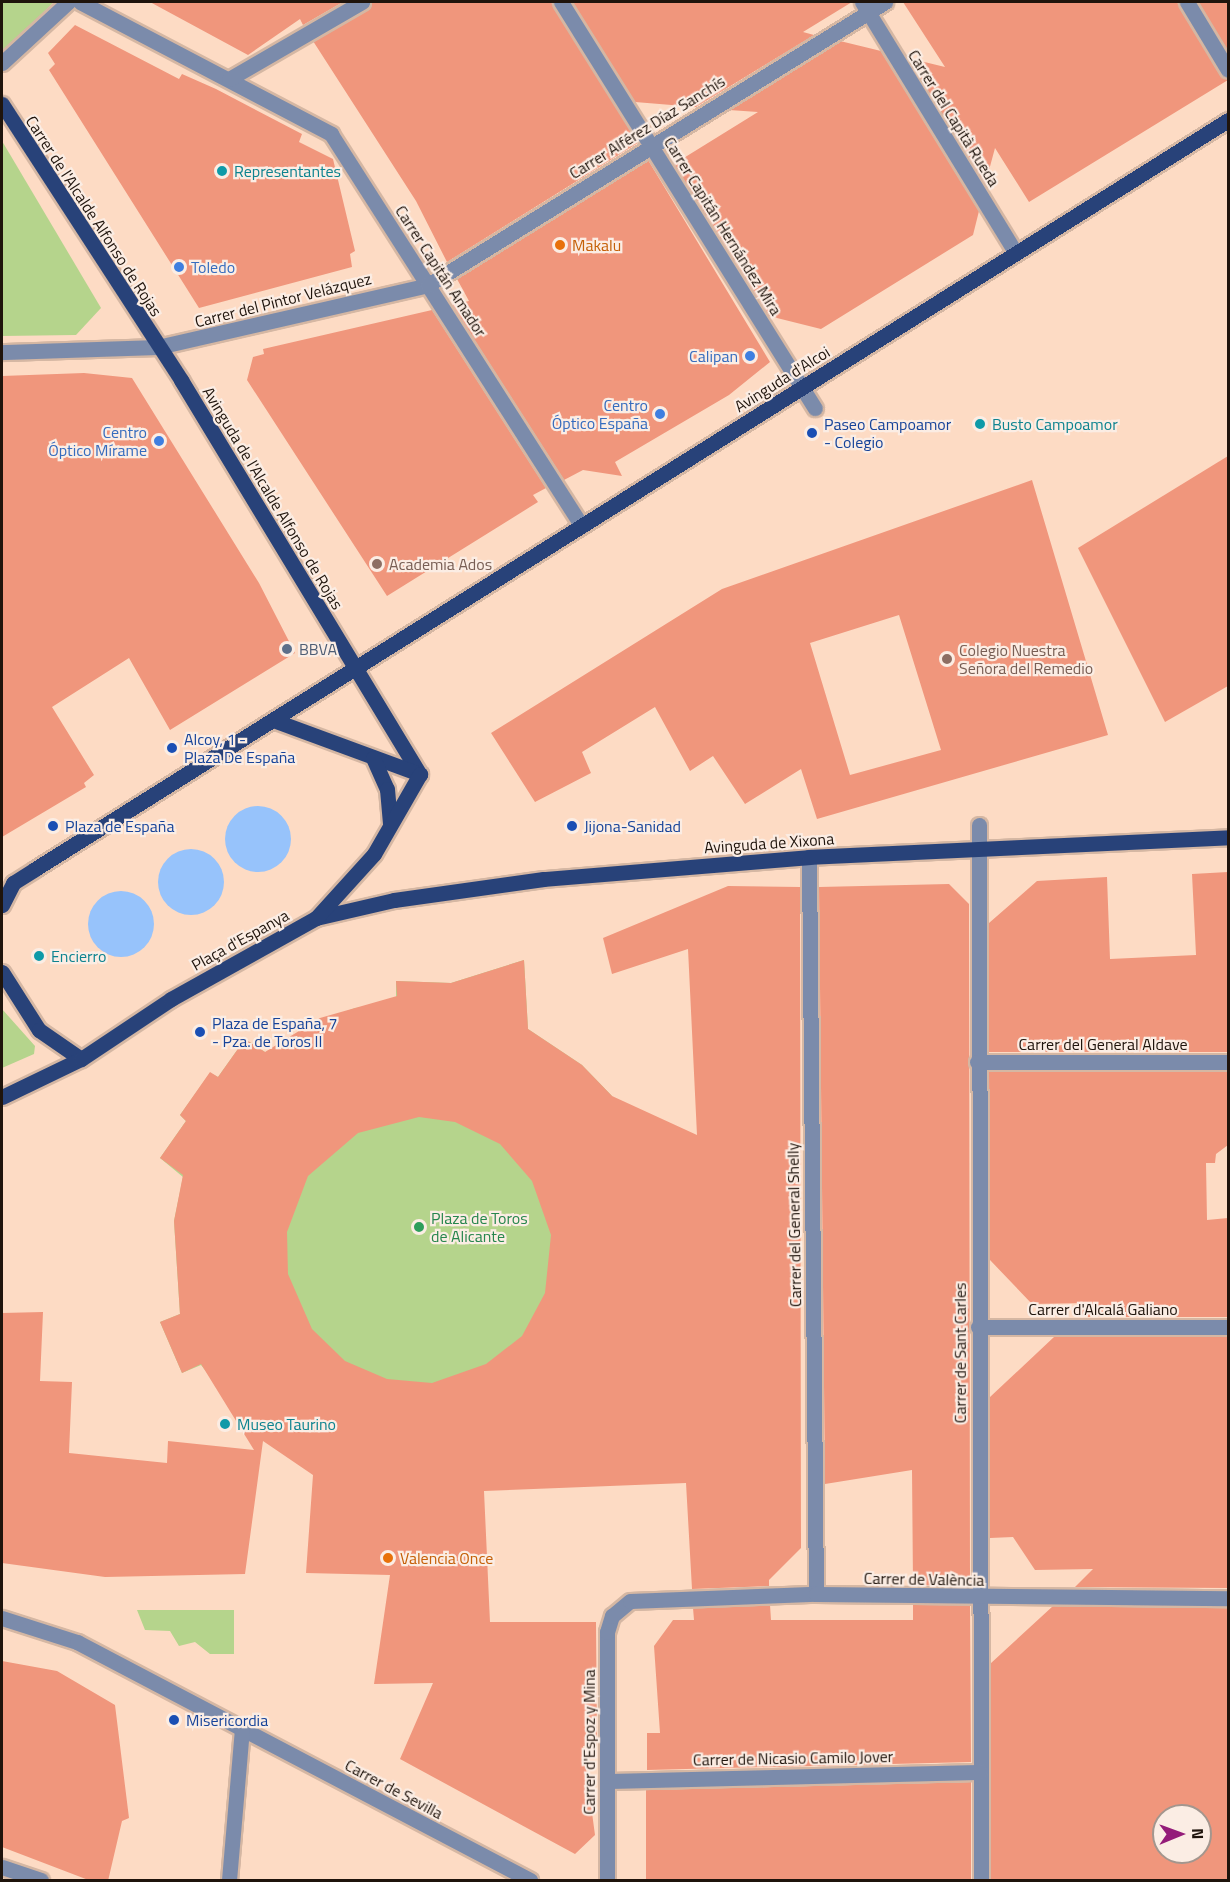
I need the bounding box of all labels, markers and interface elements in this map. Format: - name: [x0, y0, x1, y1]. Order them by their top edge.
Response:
- street label: Carrer del Capità Rueda: [904, 46, 1004, 190]
- street label: Carrer Alférez Díaz Sanchís: [566, 71, 728, 183]
- street label: Carrer de l'Alcalde Alfonso de Rojas: [22, 112, 166, 320]
- street label: Carrer Capitán Hernández Mira: [660, 133, 786, 319]
- place label: Representantes: [234, 161, 341, 181]
- marker: Representantes: [215, 164, 229, 178]
- street label: Carrer Capitán Amador: [391, 202, 491, 340]
- place label: Makalu: [572, 235, 621, 255]
- marker: Makalu: [553, 238, 567, 252]
- place label: Toledo: [191, 257, 235, 277]
- marker: Toledo: [172, 260, 186, 274]
- street label: Carrer del Pintor Velázquez: [193, 269, 373, 331]
- street label: Avinguda d'Alcoi: [731, 342, 833, 416]
- place label: Calipan: [689, 346, 738, 366]
- marker: Calipan: [743, 349, 757, 363]
- street label: Avinguda de l'Alcalde Alfonso de Rojas: [199, 383, 347, 613]
- place label: Centro Óptico España: [552, 395, 648, 433]
- marker: Centro Óptico España: [653, 407, 667, 421]
- place label: Paseo Campoamor - Colegio: [824, 414, 951, 452]
- place label: Busto Campoamor: [992, 414, 1118, 434]
- marker: Busto Campoamor: [973, 417, 987, 431]
- place label: Centro Óptico Mírame: [48, 422, 147, 460]
- marker: Paseo Campoamor - Colegio: [805, 426, 819, 440]
- marker: Centro Óptico Mírame: [152, 434, 166, 448]
- place label: Academia Ados: [389, 554, 492, 574]
- marker: Academia Ados: [370, 557, 384, 571]
- place label: BBVA: [299, 639, 337, 659]
- place label: Colegio Nuestra Señora del Remedio: [959, 640, 1093, 678]
- marker: BBVA: [280, 642, 294, 656]
- marker: Colegio Nuestra Señora del Remedio: [940, 652, 954, 666]
- place label: Alcoy, 1 - Plaza De España: [184, 729, 295, 767]
- marker: Alcoy, 1 - Plaza De España: [165, 741, 179, 755]
- place label: Plaza de España: [65, 816, 174, 836]
- place label: Jijona-Sanidad: [584, 816, 681, 836]
- marker: Plaza de España: [46, 819, 60, 833]
- marker: Jijona-Sanidad: [565, 819, 579, 833]
- street label: Avinguda de Xixona: [703, 829, 835, 857]
- street label: Plaça d'Espanya: [188, 905, 292, 975]
- place label: Encierro: [51, 946, 106, 966]
- marker: Encierro: [32, 949, 46, 963]
- place label: Plaza de España, 7 - Pza. de Toros II: [212, 1013, 337, 1051]
- marker: Plaza de España, 7 - Pza. de Toros II: [193, 1025, 207, 1039]
- street label: Carrer del General Aldave: [1018, 1034, 1188, 1054]
- street label: Carrer del General Shelly: [783, 1143, 805, 1307]
- place label: Plaza de Toros de Alicante: [431, 1208, 528, 1246]
- marker: Plaza de Toros de Alicante: [412, 1220, 426, 1234]
- street label: Carrer de Sant Carles: [950, 1283, 970, 1423]
- street label: Carrer d'Alcalá Galiano: [1028, 1299, 1178, 1319]
- place label: Museo Taurino: [237, 1414, 336, 1434]
- marker: Museo Taurino: [218, 1417, 232, 1431]
- place label: Valencia Once: [400, 1548, 493, 1568]
- marker: Valencia Once: [381, 1551, 395, 1565]
- street label: Carrer de València: [864, 1568, 984, 1590]
- street label: Carrer d'Espoz y Mina: [579, 1669, 599, 1815]
- place label: Misericordia: [186, 1710, 268, 1730]
- marker: Misericordia: [167, 1713, 181, 1727]
- street label: Carrer de Nicasio Camilo Jover: [693, 1747, 893, 1769]
- street label: Carrer de Sevilla: [342, 1755, 446, 1823]
- north arrow: [1152, 1804, 1212, 1864]
- text: N: [1186, 1828, 1210, 1839]

